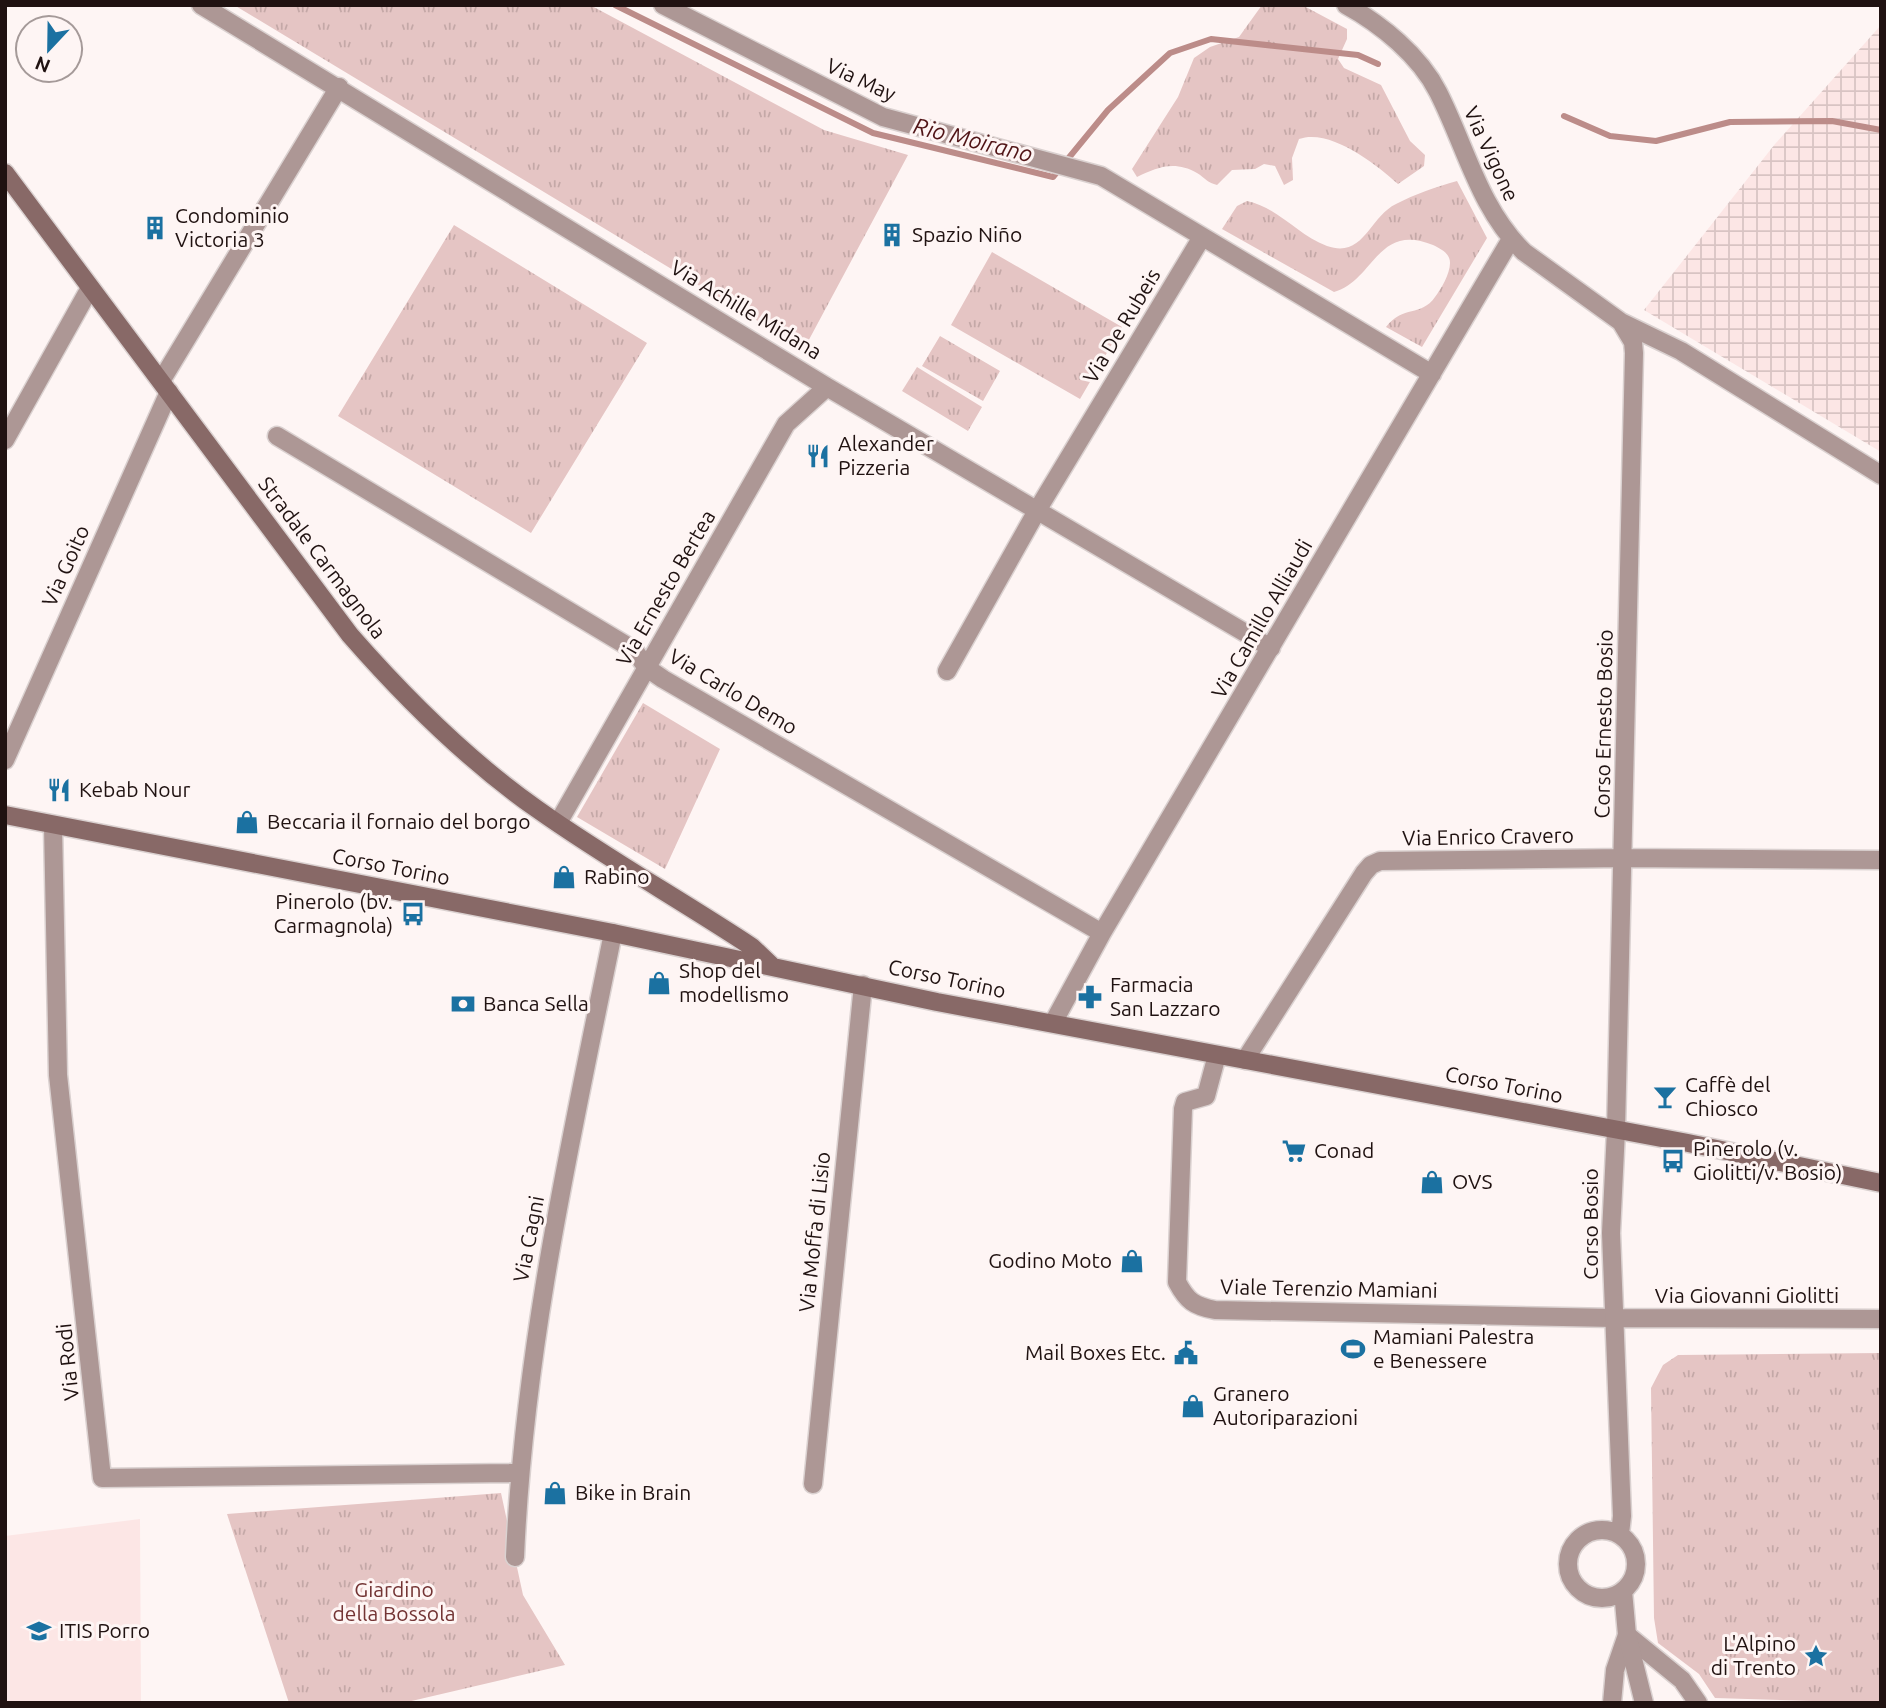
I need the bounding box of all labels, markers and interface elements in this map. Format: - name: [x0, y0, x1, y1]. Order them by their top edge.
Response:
- north arrow: [14, 14, 84, 84]
- text: N: [32, 52, 53, 78]
- street label: Via May: [823, 53, 900, 106]
- street label: Via Vigone: [1460, 102, 1524, 205]
- water label: Rio Moirano: [911, 113, 1035, 166]
- place label: Condominio Victoria 3: [175, 203, 289, 251]
- building icon: Condominio Victoria 3: [141, 214, 169, 242]
- building icon: Spazio Niño: [878, 221, 906, 249]
- place label: Spazio Niño: [912, 222, 1022, 246]
- street label: Via Achille Midana: [667, 255, 826, 364]
- street label: Via De Rubeis: [1078, 264, 1165, 387]
- place label: Alexander Pizzeria: [838, 431, 934, 479]
- restaurant icon: Alexander Pizzeria: [804, 442, 832, 470]
- street label: Stradale Carmagnola: [254, 472, 391, 643]
- street label: Via Ernesto Bertea: [611, 505, 720, 670]
- street label: Via Goito: [37, 521, 94, 610]
- street label: Via Camillo Alliaudi: [1206, 535, 1316, 702]
- street label: Corso Ernesto Bosio: [1589, 629, 1617, 819]
- street label: Via Carlo Demo: [665, 643, 802, 739]
- restaurant icon: Kebab Nour: [45, 776, 73, 804]
- place label: Kebab Nour: [79, 777, 191, 801]
- shop icon: Beccaria il fornaio del borgo: [233, 808, 261, 836]
- place label: Beccaria il fornaio del borgo: [267, 809, 530, 833]
- street label: Via Enrico Cravero: [1402, 823, 1574, 849]
- street label: Corso Torino: [330, 843, 452, 889]
- shop icon: Rabino: [550, 863, 578, 891]
- place label: Rabino: [584, 864, 650, 888]
- place label: Pinerolo (bv. Carmagnola): [273, 889, 393, 937]
- bus stop icon: Pinerolo (bv. Carmagnola): [399, 900, 427, 928]
- street label: Corso Torino: [886, 954, 1008, 1002]
- place label: Shop del modellismo: [679, 958, 789, 1006]
- shop icon: Shop del modellismo: [645, 969, 673, 997]
- place label: Farmacia San Lazzaro: [1110, 972, 1220, 1020]
- pharmacy icon: Farmacia San Lazzaro: [1076, 983, 1104, 1011]
- bank icon: Banca Sella: [449, 990, 477, 1018]
- place label: Banca Sella: [483, 991, 589, 1015]
- street label: Corso Torino: [1443, 1061, 1565, 1107]
- place label: Caffè del Chiosco: [1685, 1072, 1770, 1120]
- bar icon: Caffè del Chiosco: [1651, 1083, 1679, 1111]
- place label: Pinerolo (v. Giolitti/v. Bosio): [1693, 1136, 1842, 1184]
- supermarket icon: Conad: [1280, 1137, 1308, 1165]
- place label: Conad: [1314, 1138, 1374, 1162]
- bus stop icon: Pinerolo (v. Giolitti/v. Bosio): [1659, 1147, 1687, 1175]
- street label: Via Moffa di Lisio: [794, 1150, 834, 1313]
- shop icon: OVS: [1418, 1168, 1446, 1196]
- street label: Corso Bosio: [1578, 1168, 1602, 1280]
- place label: OVS: [1452, 1169, 1492, 1193]
- street label: Via Cagni: [508, 1194, 548, 1284]
- shop icon: Godino Moto: [1118, 1247, 1146, 1275]
- place label: Godino Moto: [988, 1248, 1112, 1272]
- street label: Viale Terenzio Mamiani: [1220, 1274, 1438, 1302]
- street label: Via Giovanni Giolitti: [1655, 1283, 1839, 1307]
- street label: Via Rodi: [51, 1322, 83, 1402]
- place label: Mamiani Palestra e Benessere: [1373, 1324, 1534, 1372]
- sports icon: Mamiani Palestra e Benessere: [1339, 1335, 1367, 1363]
- public building icon: Mail Boxes Etc.: [1172, 1339, 1200, 1367]
- place label: Mail Boxes Etc.: [1025, 1340, 1166, 1364]
- place label: Granero Autoriparazioni: [1213, 1381, 1358, 1429]
- shop icon: Granero Autoriparazioni: [1179, 1392, 1207, 1420]
- shop icon: Bike in Brain: [541, 1479, 569, 1507]
- place label: Bike in Brain: [575, 1480, 691, 1504]
- park label: Giardino della Bossola: [333, 1577, 456, 1625]
- school or university icon: ITIS Porro: [25, 1617, 53, 1645]
- place label: ITIS Porro: [59, 1618, 150, 1642]
- place label: L'Alpino di Trento: [1711, 1631, 1796, 1679]
- place icon: L'Alpino di Trento: [1802, 1642, 1830, 1670]

